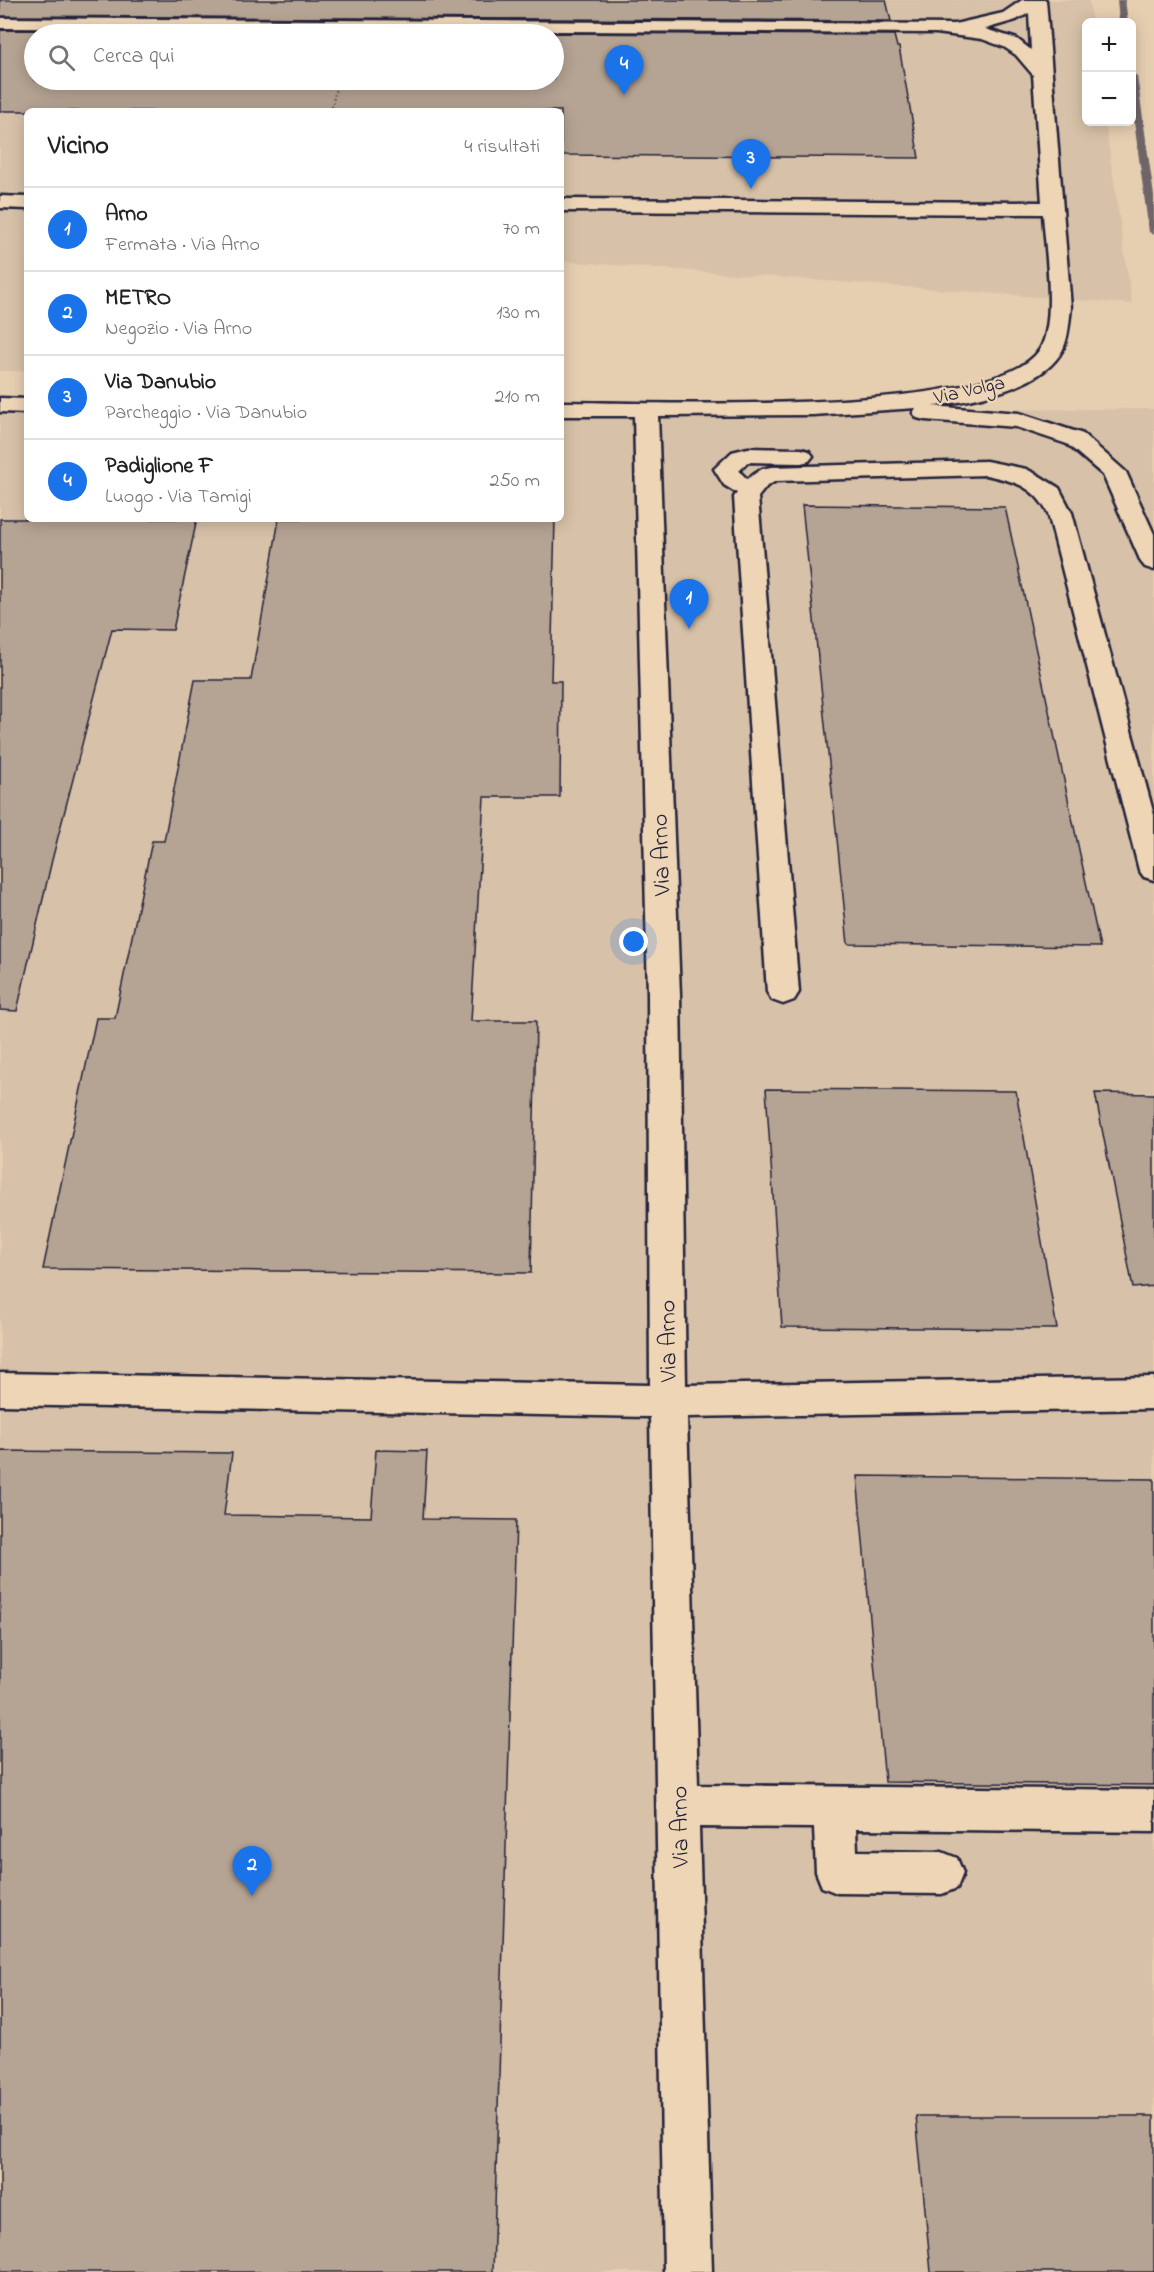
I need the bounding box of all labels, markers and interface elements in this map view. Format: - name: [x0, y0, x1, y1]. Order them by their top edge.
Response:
- map controls: [1082, 18, 1136, 126]
- button: +: [1082, 18, 1136, 72]
- search box: [24, 24, 564, 90]
- icon: search: [45, 41, 78, 74]
- text: Cerca qui: [93, 41, 175, 73]
- pin: 4: [604, 46, 644, 95]
- button: −: [1082, 72, 1136, 126]
- text: Vicino: [48, 128, 109, 166]
- text: 4 risultati: [464, 133, 540, 162]
- pin: 3: [732, 140, 771, 189]
- text: Arno: [105, 199, 148, 231]
- text: 1: [64, 215, 71, 244]
- text: 70 m: [503, 215, 540, 244]
- text: Fermata · Via Arno: [105, 231, 260, 260]
- text: METRO: [105, 283, 171, 315]
- text: 2: [63, 299, 72, 328]
- text: 130 m: [496, 299, 540, 328]
- text: Negozio · Via Arno: [105, 315, 252, 344]
- text: Via Danubio: [105, 367, 216, 399]
- street label: Via Volga: [930, 369, 1008, 415]
- text: 3: [63, 383, 72, 412]
- text: 210 m: [495, 383, 540, 412]
- text: Parcheggio · Via Danubio: [105, 399, 307, 428]
- text: Padiglione F: [105, 451, 213, 483]
- text: 4: [63, 467, 72, 496]
- text: 250 m: [489, 467, 540, 496]
- text: Luogo · Via Tamigi: [105, 483, 252, 512]
- pin: 1: [670, 580, 708, 629]
- street label: Via Arno: [644, 813, 681, 898]
- your location: [619, 927, 648, 956]
- street label: Via Arno: [651, 1300, 688, 1383]
- street label: Via Arno: [663, 1786, 700, 1869]
- pin: 2: [232, 1846, 272, 1896]

